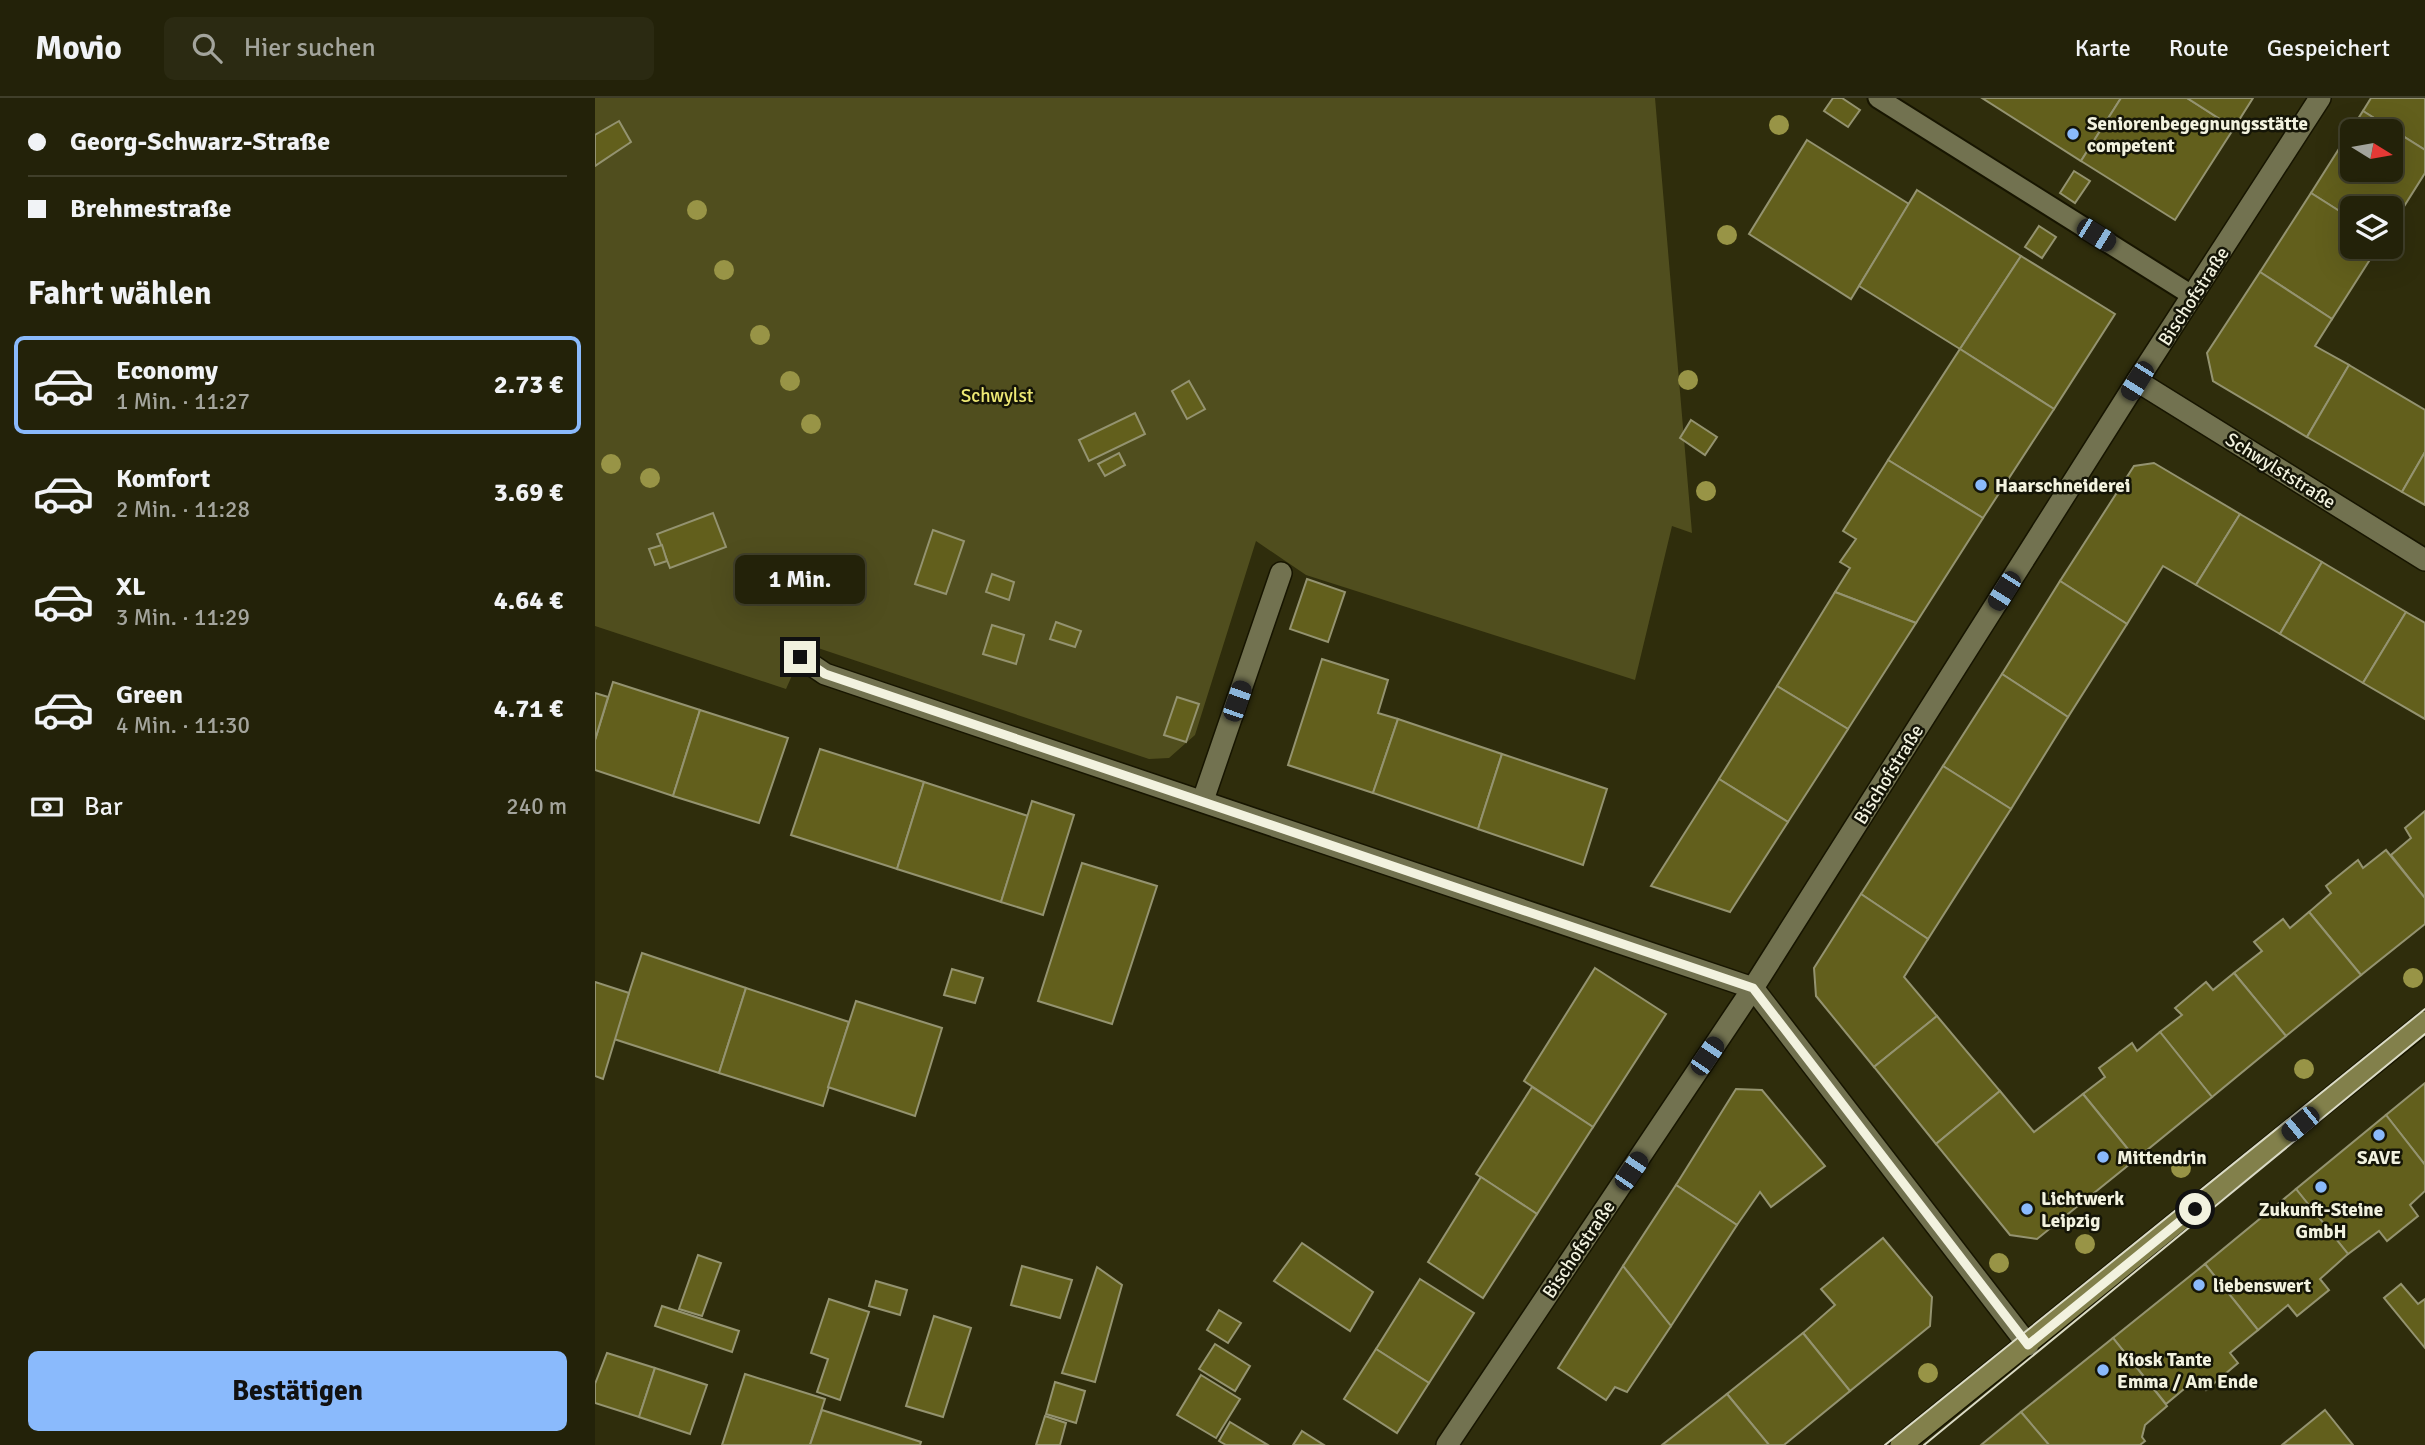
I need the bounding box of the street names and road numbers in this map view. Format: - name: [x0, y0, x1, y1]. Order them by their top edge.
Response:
- street label: Bischofstraße: [2153, 243, 2235, 351]
- street label: Schwylststraße: [2221, 427, 2340, 514]
- street label: Bischofstraße: [1849, 720, 1929, 829]
- street label: Bischofstraße: [1537, 1196, 1620, 1303]

